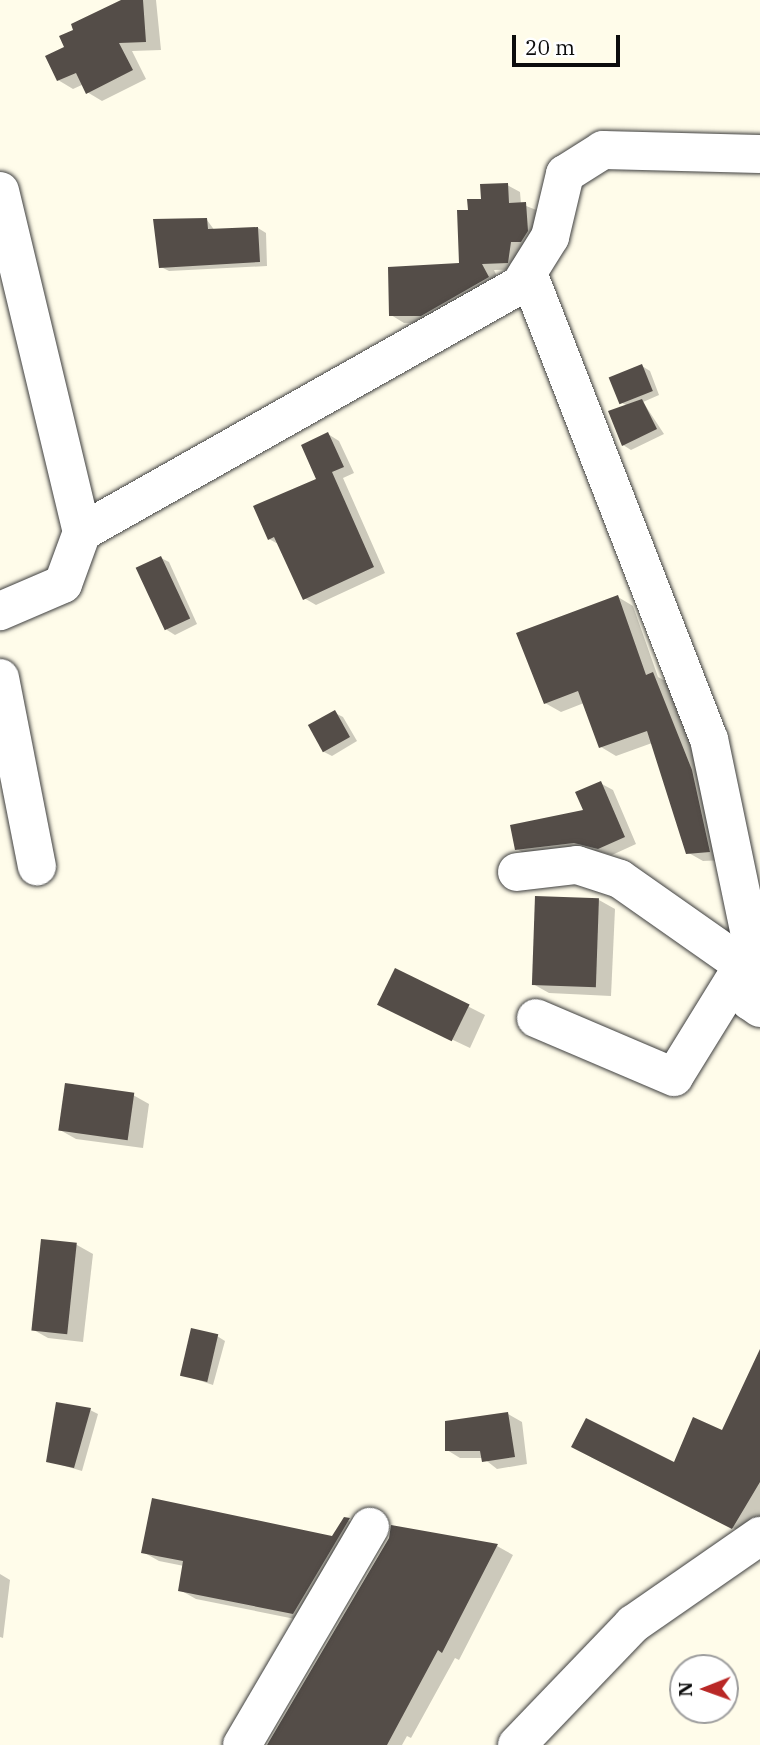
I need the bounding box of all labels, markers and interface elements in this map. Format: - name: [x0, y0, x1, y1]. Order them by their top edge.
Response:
- scale bar: [515, 21, 624, 65]
- text: 20 m: [525, 33, 575, 61]
- north arrow: [669, 1654, 739, 1724]
- text: N: [673, 1682, 697, 1697]

